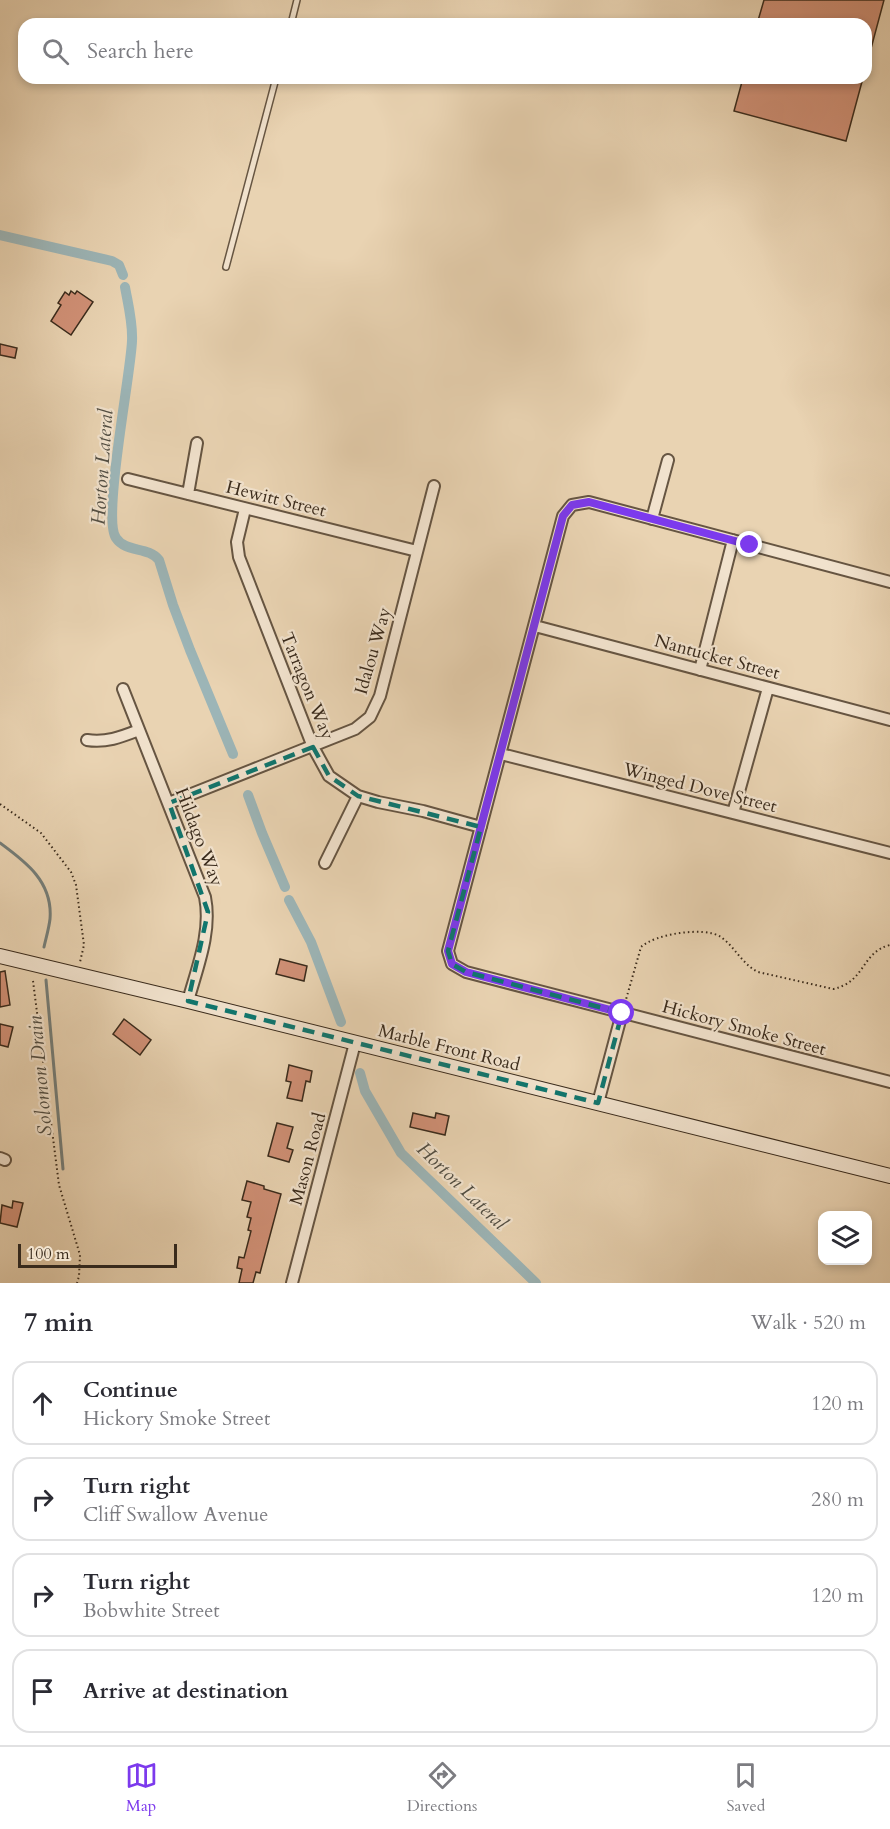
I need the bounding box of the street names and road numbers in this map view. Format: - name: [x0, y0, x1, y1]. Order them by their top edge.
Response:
- street label: Hewitt Street: [223, 475, 329, 524]
- street label: Idalou Way: [349, 604, 398, 698]
- street label: Tarragon Way: [274, 628, 340, 744]
- street label: Nantucket Street: [652, 628, 783, 686]
- street label: Winged Dove Street: [620, 757, 780, 819]
- street label: Hildago Way: [169, 784, 229, 890]
- street label: Hickory Smoke Street: [659, 994, 829, 1062]
- street label: Marble Front Road: [375, 1018, 523, 1078]
- street label: Mason Road: [284, 1109, 332, 1208]

